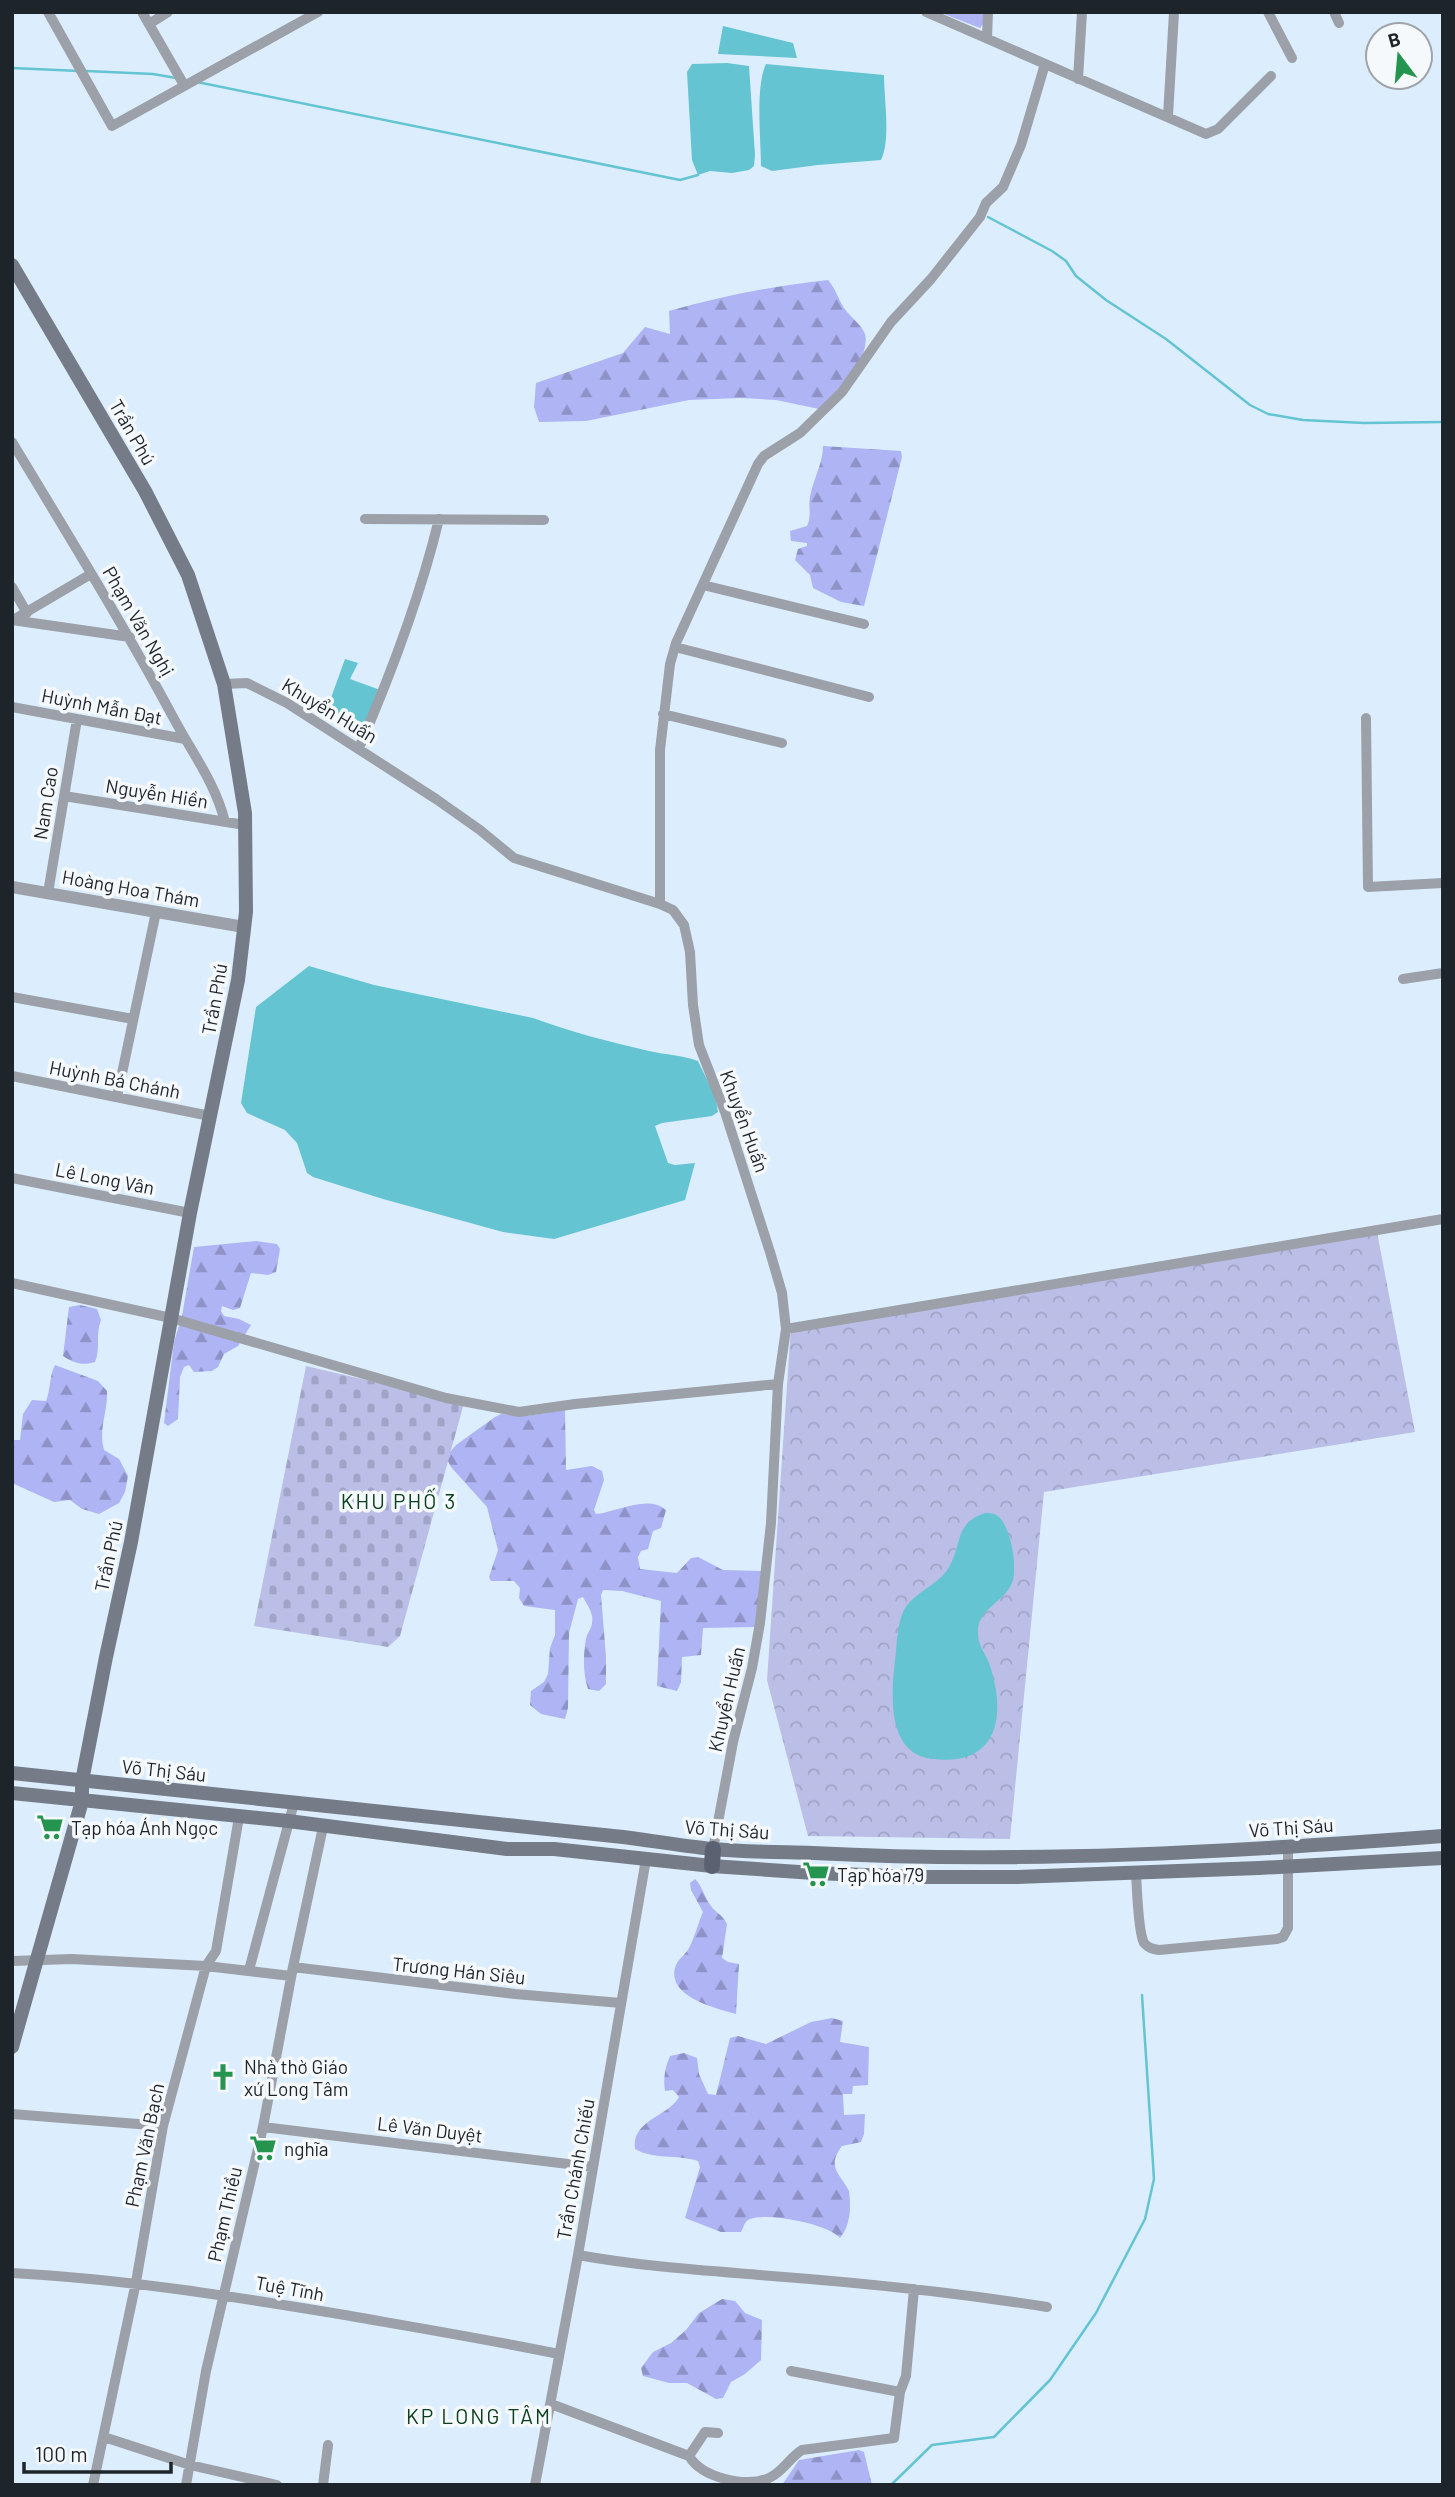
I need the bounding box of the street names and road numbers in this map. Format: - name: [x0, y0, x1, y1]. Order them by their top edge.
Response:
- street label: Trần Phú: [105, 395, 161, 469]
- street label: Phạm Văn Nghị: [98, 562, 180, 680]
- street label: Khuyển Huấn: [278, 673, 382, 747]
- street label: Huỳnh Mẫn Đạt: [40, 683, 164, 729]
- street label: Nam Cao: [28, 765, 62, 841]
- street label: Nguyễn Hiền: [104, 774, 210, 812]
- street label: Hoàng Hoa Thám: [60, 865, 202, 911]
- street label: Trần Phú: [196, 961, 232, 1037]
- street label: Huỳnh Bá Chánh: [48, 1055, 182, 1103]
- street label: Khuyển Huấn: [716, 1067, 774, 1175]
- street label: Lê Long Vân: [54, 1157, 156, 1199]
- street label: Trần Phú: [89, 1518, 127, 1594]
- street label: Khuyển Huấn: [703, 1644, 749, 1754]
- street label: Võ Thị Sáu: [121, 1754, 207, 1786]
- street label: Võ Thị Sáu: [1248, 1813, 1334, 1841]
- street label: Võ Thị Sáu: [684, 1815, 770, 1843]
- street label: Trương Hán Siêu: [391, 1952, 527, 1988]
- street label: Phạm Văn Bạch: [120, 2081, 168, 2209]
- street label: Trần Chánh Chiếu: [551, 2097, 599, 2241]
- street label: Lê Văn Duyệt: [376, 2111, 484, 2147]
- street label: Phạm Thiều: [202, 2164, 246, 2264]
- street label: Tuệ Tĩnh: [254, 2271, 326, 2305]

